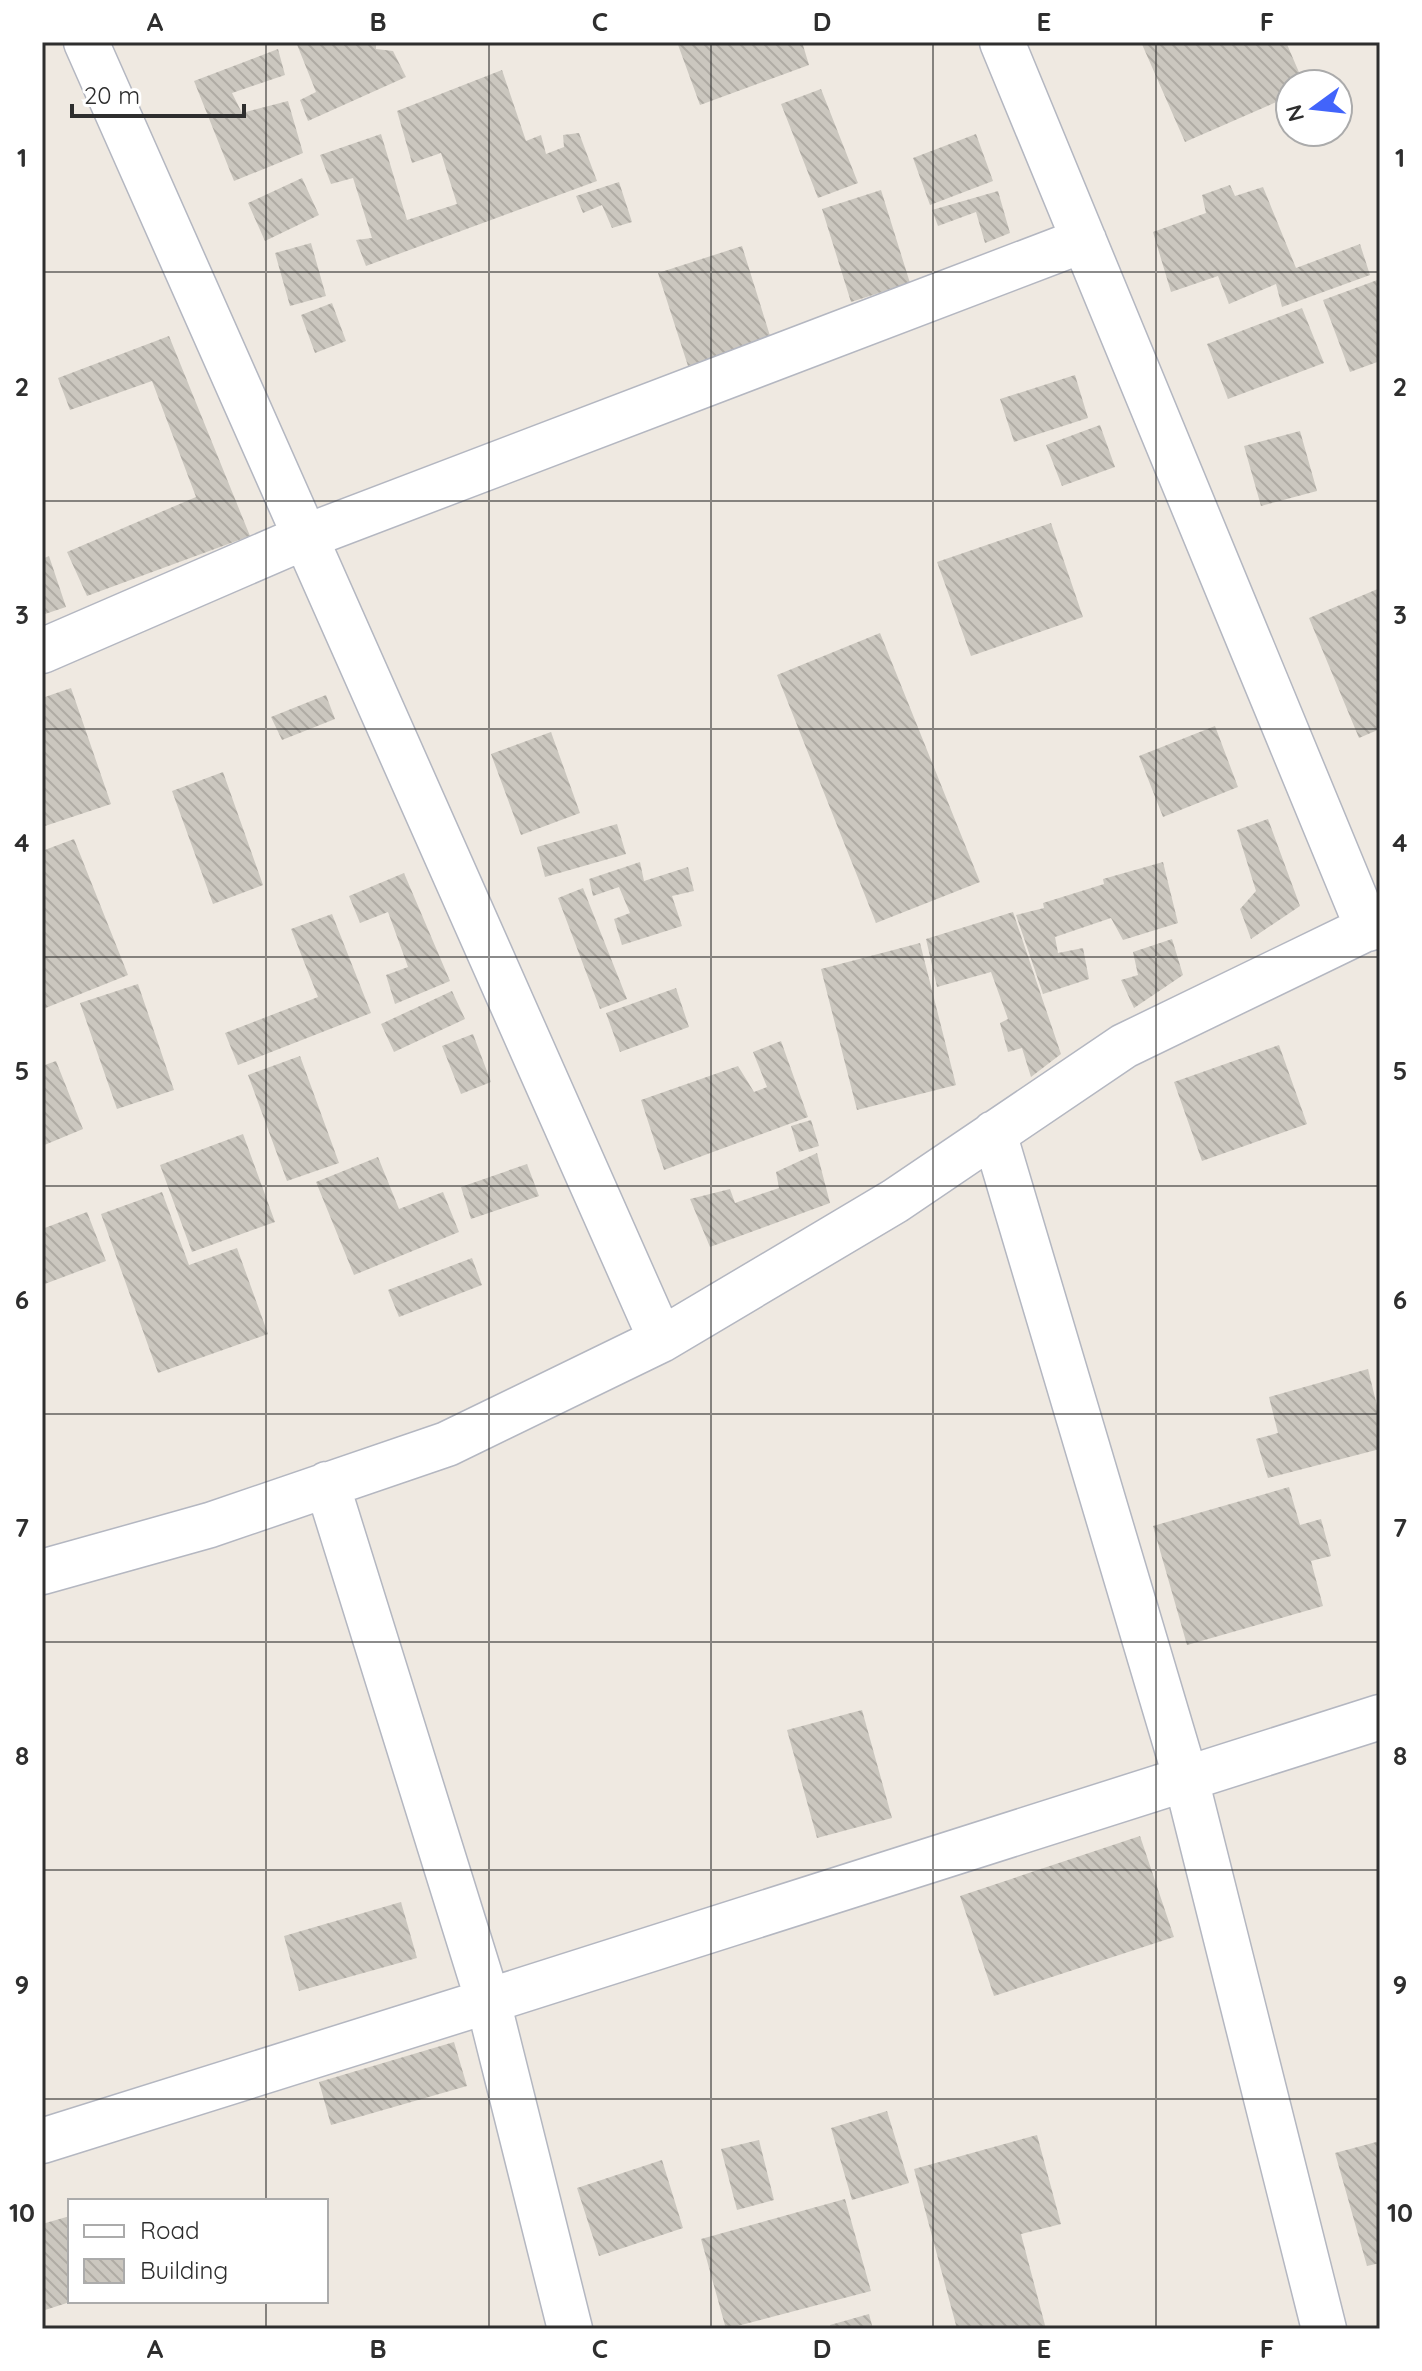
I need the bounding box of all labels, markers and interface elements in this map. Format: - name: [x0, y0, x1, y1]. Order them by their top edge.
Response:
- text: A: [147, 5, 164, 38]
- text: B: [369, 5, 387, 38]
- text: C: [592, 5, 608, 38]
- text: D: [813, 5, 831, 38]
- text: E: [1037, 5, 1051, 38]
- text: F: [1260, 5, 1274, 38]
- scale bar: [72, 68, 244, 118]
- north arrow: [1274, 68, 1354, 148]
- text: 20 m: [84, 80, 140, 110]
- text: N: [1279, 102, 1310, 125]
- text: 1: [17, 141, 27, 174]
- text: 1: [1395, 141, 1405, 174]
- text: 2: [15, 370, 29, 403]
- text: 2: [1393, 370, 1407, 403]
- text: 3: [15, 598, 29, 631]
- text: 3: [1393, 598, 1407, 631]
- text: 4: [14, 826, 30, 859]
- text: 4: [1392, 826, 1408, 859]
- text: 5: [15, 1054, 29, 1087]
- text: 5: [1393, 1054, 1407, 1087]
- text: 6: [15, 1283, 29, 1316]
- text: 6: [1393, 1283, 1407, 1316]
- text: 7: [15, 1511, 29, 1544]
- text: 7: [1393, 1511, 1407, 1544]
- text: 8: [15, 1739, 29, 1772]
- text: 8: [1393, 1739, 1407, 1772]
- text: 9: [15, 1968, 29, 2001]
- text: 9: [1393, 1968, 1407, 2001]
- text: 10: [9, 2196, 35, 2229]
- text: 10: [1387, 2196, 1413, 2229]
- legend: [68, 2199, 328, 2303]
- text: Road: [140, 2215, 200, 2245]
- text: Building: [140, 2255, 228, 2285]
- text: A: [147, 2332, 164, 2365]
- text: B: [369, 2332, 387, 2365]
- text: C: [592, 2332, 608, 2365]
- text: D: [813, 2332, 831, 2365]
- text: E: [1037, 2332, 1051, 2365]
- text: F: [1260, 2332, 1274, 2365]

